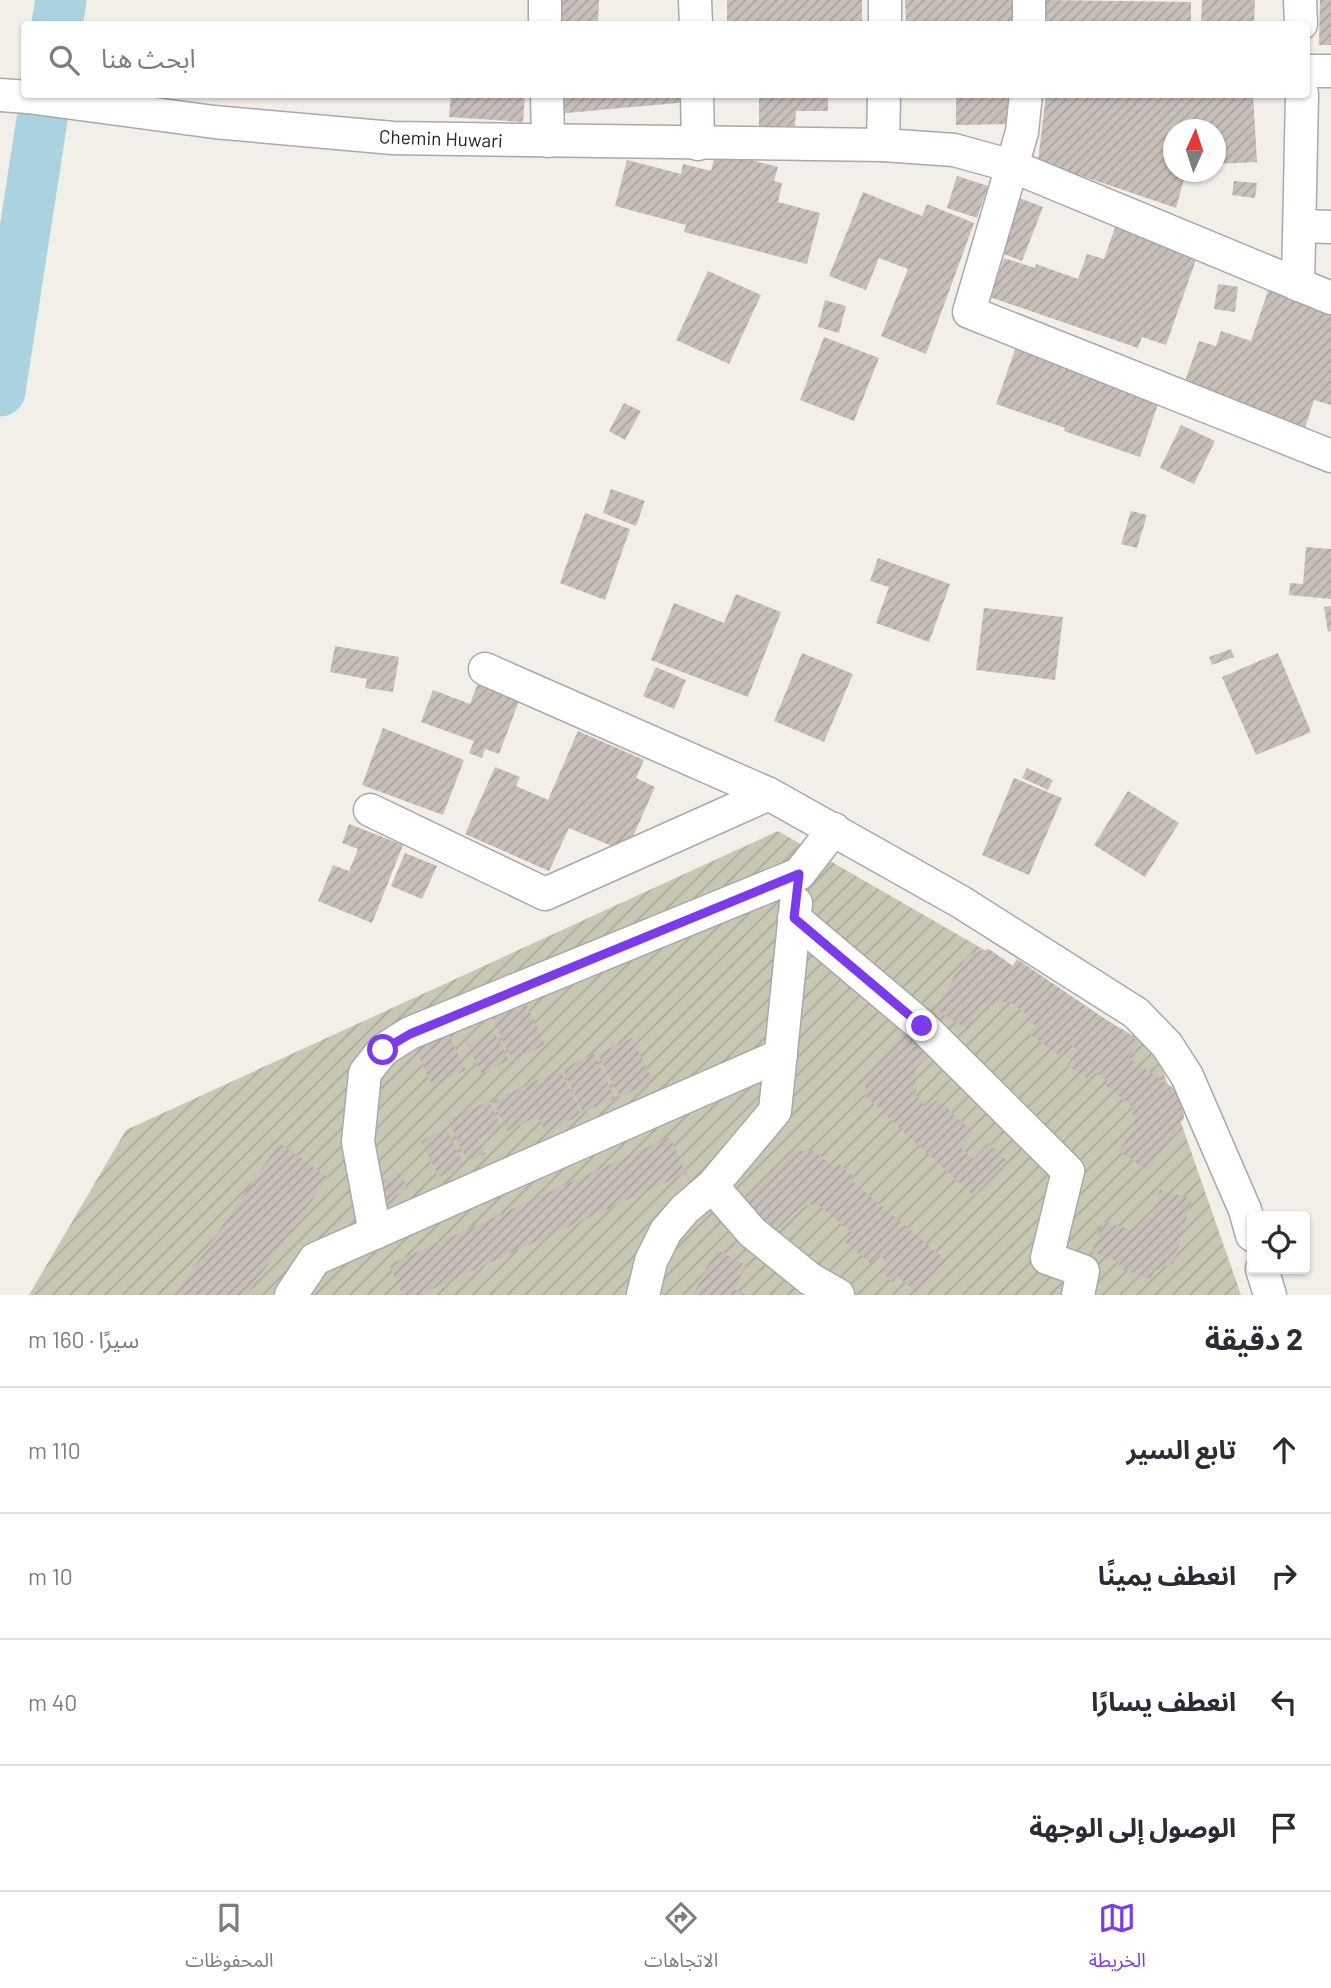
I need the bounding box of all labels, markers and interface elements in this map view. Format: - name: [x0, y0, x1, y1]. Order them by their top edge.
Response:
- search box: [21, 21, 1310, 98]
- icon: search: [45, 41, 83, 79]
- text: ابحث هنا: [101, 42, 196, 73]
- north arrow: [1163, 119, 1226, 182]
- street label: Chemin Huwari: [379, 124, 503, 152]
- route end: [906, 1010, 937, 1041]
- route start: [367, 1034, 398, 1065]
- map controls: [1247, 1211, 1310, 1274]
- button: locate: [1247, 1211, 1310, 1274]
- text: 2 دقيقة: [1205, 1320, 1303, 1356]
- text: سيرًا · 160 m: [28, 1325, 139, 1353]
- icon: ahead: [1265, 1431, 1303, 1469]
- text: تابع السير: [1126, 1433, 1236, 1464]
- text: 110 m: [28, 1436, 81, 1464]
- icon: right: [1265, 1557, 1303, 1595]
- text: انعطف يمينًا: [1098, 1559, 1236, 1590]
- text: 10 m: [28, 1562, 73, 1590]
- icon: left: [1265, 1683, 1303, 1721]
- text: انعطف يسارًا: [1091, 1685, 1236, 1716]
- text: 40 m: [28, 1688, 77, 1716]
- icon: arrive: [1265, 1809, 1303, 1847]
- text: الوصول إلى الوجهة: [1029, 1811, 1236, 1842]
- tab: المحفوظات: [185, 1899, 274, 1981]
- tab: الاتجاهات: [644, 1899, 718, 1981]
- tab: الخريطة: [1089, 1899, 1146, 1981]

